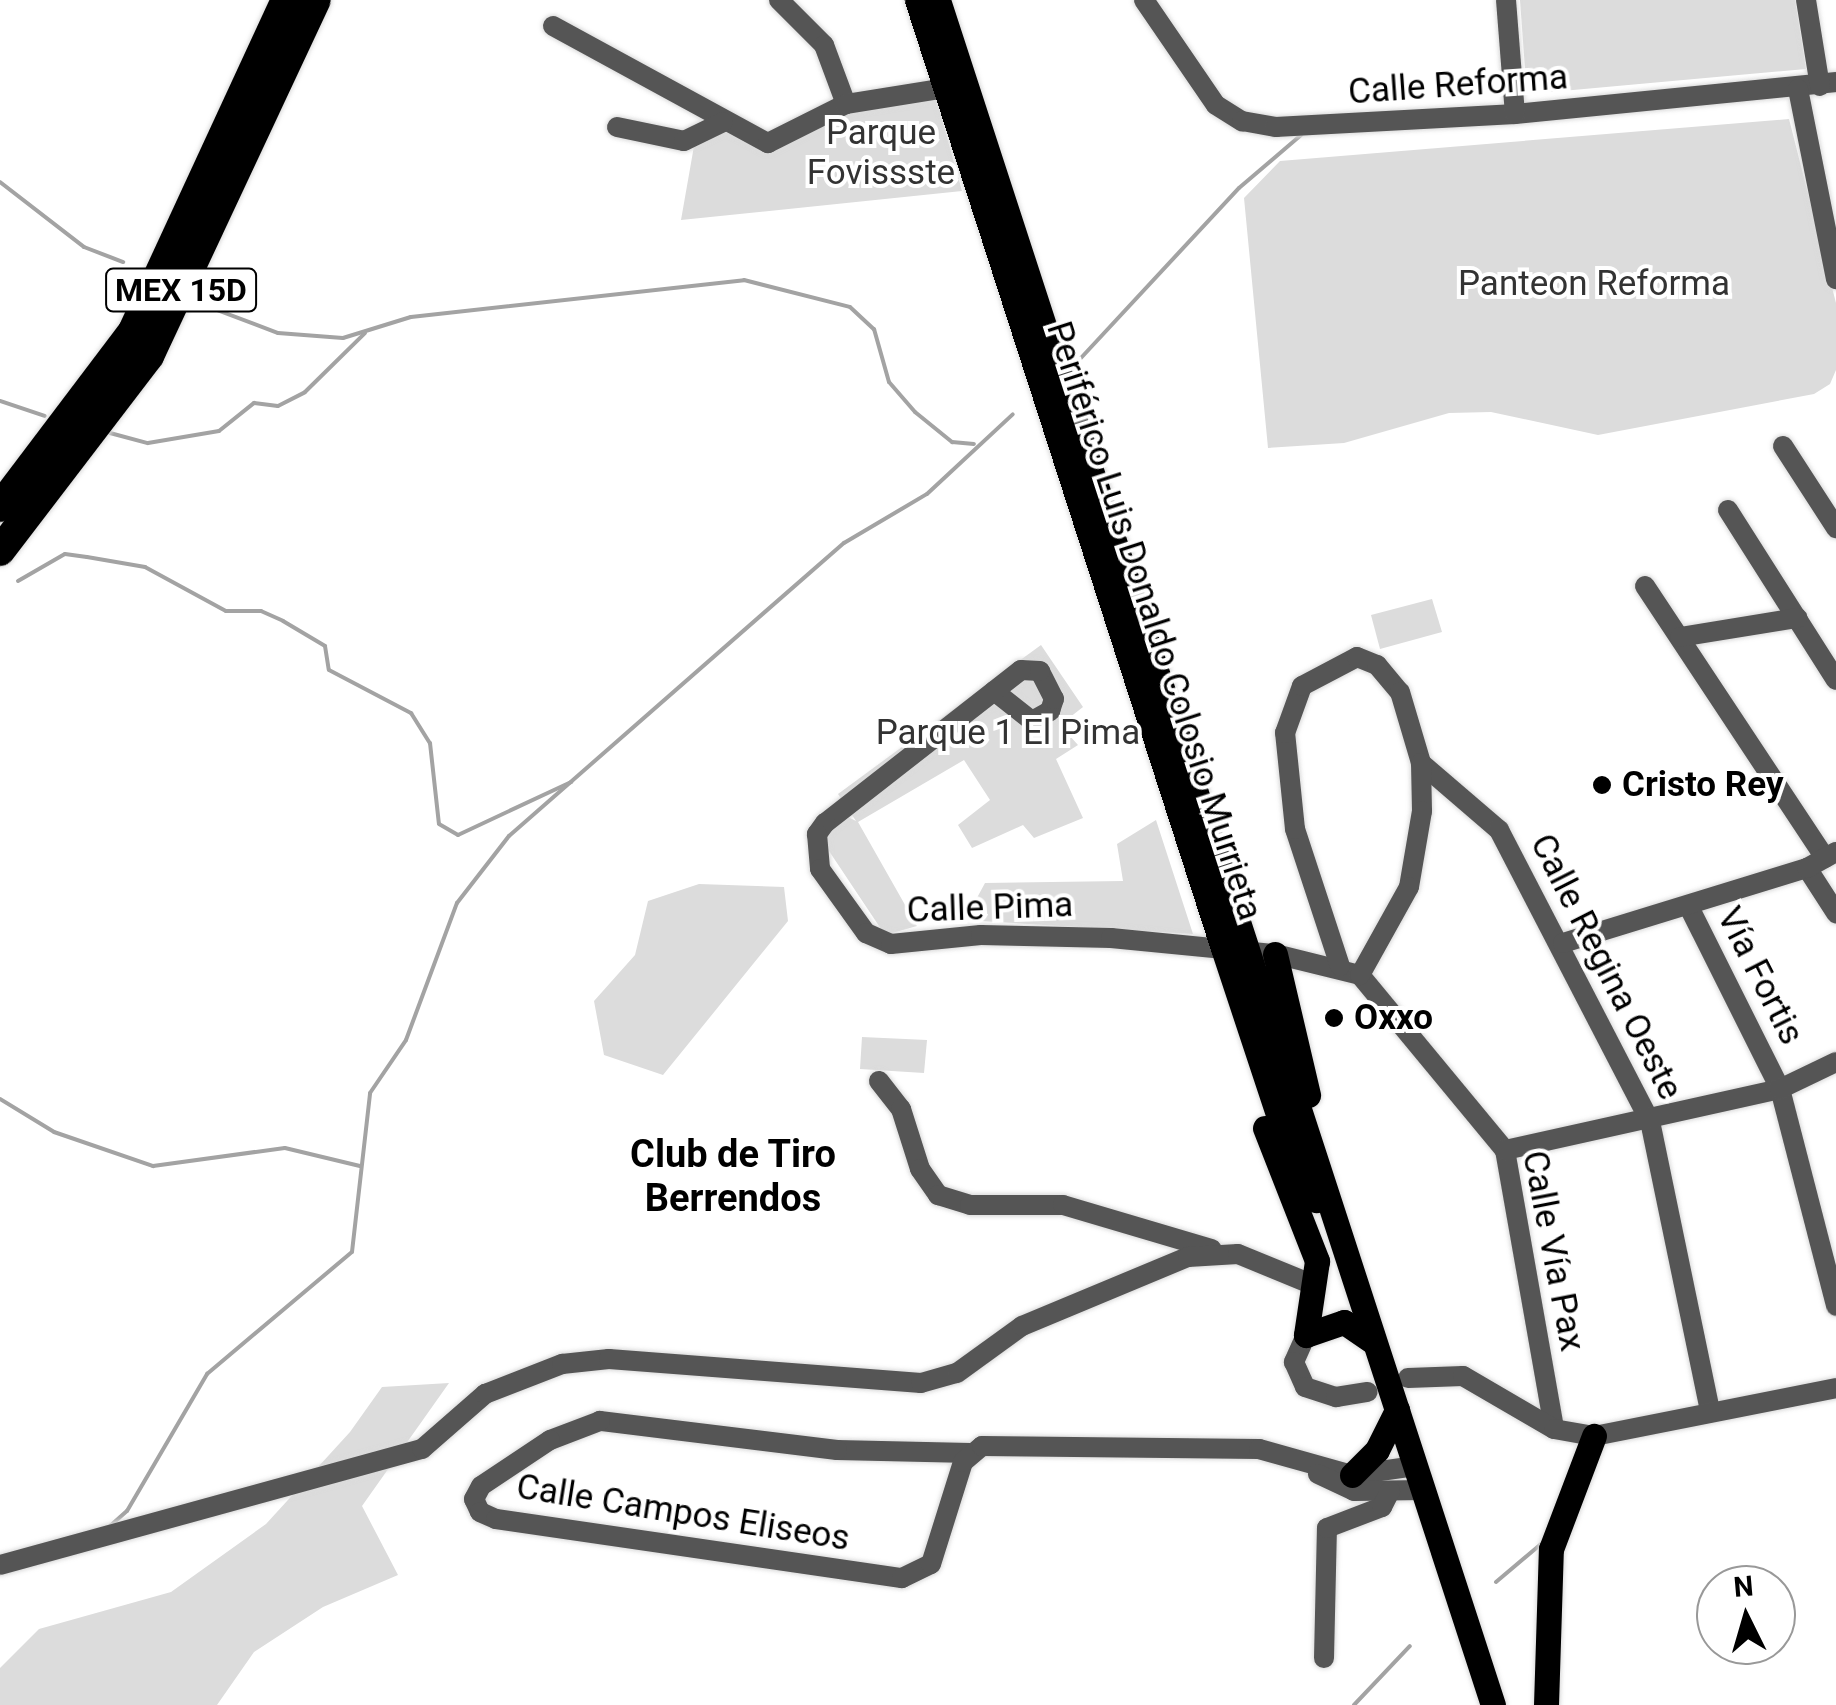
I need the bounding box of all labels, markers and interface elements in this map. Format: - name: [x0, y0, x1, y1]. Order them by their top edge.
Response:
- street label: Calle Reforma: [1347, 56, 1569, 114]
- park label: Parque Fovissste: [807, 112, 955, 194]
- road number: MEX 15D: [104, 263, 258, 317]
- park label: Panteon Reforma: [1458, 263, 1730, 305]
- street label: Periférico Luis Donaldo Colosio Murrieta: [1037, 316, 1271, 926]
- park label: Parque 1 El Pima: [876, 712, 1140, 754]
- place label: Cristo Rey: [1622, 764, 1784, 806]
- marker: Cristo Rey: [1591, 774, 1613, 796]
- street label: Calle Regina Oeste: [1521, 827, 1691, 1107]
- street label: Calle Pima: [906, 884, 1074, 932]
- street label: Vía Fortis: [1708, 900, 1812, 1052]
- place label: Oxxo: [1354, 997, 1433, 1039]
- marker: Oxxo: [1323, 1007, 1345, 1029]
- district label: Club de Tiro Berrendos: [630, 1132, 836, 1222]
- street label: Calle Vía Pax: [1513, 1147, 1593, 1355]
- street label: Calle Campos Eliseos: [514, 1466, 852, 1560]
- north arrow: [1696, 1565, 1796, 1665]
- text: N: [1732, 1569, 1755, 1604]

